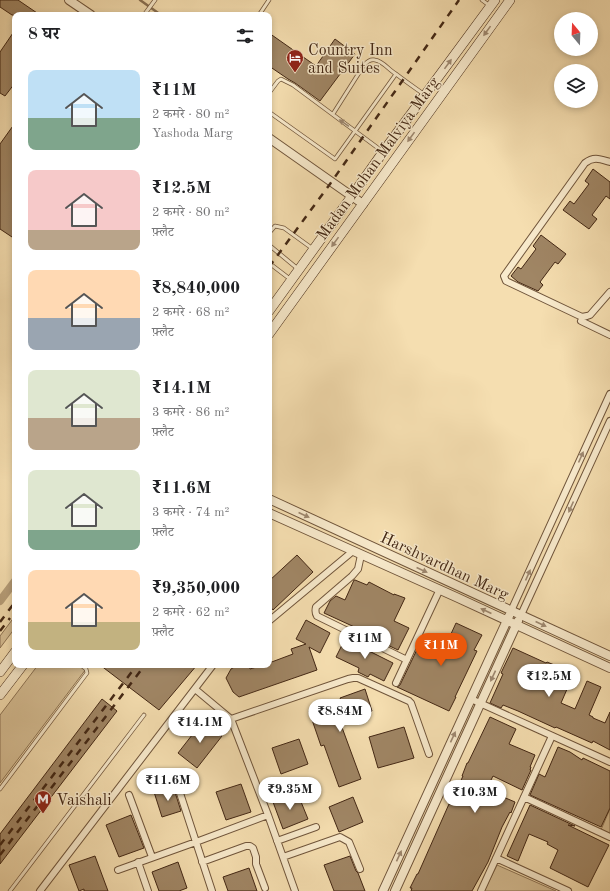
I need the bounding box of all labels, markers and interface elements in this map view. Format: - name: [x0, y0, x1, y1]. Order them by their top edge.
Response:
- north arrow: [554, 12, 598, 56]
- map controls: [554, 12, 598, 108]
- icon: filters: [234, 25, 256, 47]
- text: 8 घर: [28, 26, 60, 43]
- one-way arrow: [483, 26, 491, 37]
- place label: Country Inn and Suites: [308, 43, 393, 77]
- hotel icon: Country Inn and Suites: [285, 48, 305, 73]
- one-way arrow: [444, 59, 452, 70]
- button: layers: [554, 64, 598, 108]
- street label: Madan Mohan Malviya Marg: [314, 74, 443, 244]
- text: ₹11M: [152, 82, 196, 99]
- icon: home: [60, 86, 108, 134]
- text: 2 कमरे · 80 m²: [152, 108, 229, 121]
- one-way arrow: [339, 119, 350, 127]
- text: Yashoda Marg: [152, 127, 233, 140]
- one-way arrow: [407, 132, 415, 142]
- text: ₹12.5M: [152, 180, 211, 197]
- icon: home: [60, 186, 108, 234]
- text: 2 कमरे · 80 m²: [152, 206, 229, 219]
- text: फ़्लैट: [152, 226, 174, 239]
- one-way arrow: [331, 237, 339, 248]
- text: ₹8,840,000: [152, 280, 240, 297]
- icon: home: [60, 286, 108, 334]
- text: 2 कमरे · 68 m²: [152, 306, 229, 319]
- text: फ़्लैट: [152, 326, 174, 339]
- text: ₹14.1M: [152, 380, 211, 397]
- icon: home: [60, 386, 108, 434]
- text: 3 कमरे · 86 m²: [152, 406, 229, 419]
- text: फ़्लैट: [152, 426, 174, 439]
- one-way arrow: [578, 451, 585, 463]
- text: ₹11.6M: [152, 480, 211, 497]
- icon: home: [60, 486, 108, 534]
- one-way arrow: [568, 501, 574, 513]
- text: 3 कमरे · 74 m²: [152, 506, 229, 519]
- one-way arrow: [299, 512, 310, 518]
- text: फ़्लैट: [152, 526, 174, 539]
- street label: Harshvardhan Marg: [377, 530, 511, 604]
- one-way arrow: [417, 567, 428, 573]
- one-way arrow: [525, 569, 531, 581]
- text: ₹9,350,000: [152, 580, 240, 597]
- icon: home: [60, 586, 108, 634]
- text: 2 कमरे · 62 m²: [152, 606, 229, 619]
- one-way arrow: [480, 608, 491, 614]
- one-way arrow: [535, 621, 546, 627]
- text: फ़्लैट: [152, 626, 174, 639]
- pin: ₹11M: [341, 626, 389, 660]
- text: ₹11M: [348, 632, 382, 645]
- pin: ₹11M: [417, 633, 465, 667]
- text: ₹11M: [424, 639, 458, 652]
- pin: ₹12.5M: [516, 664, 582, 698]
- text: ₹12.5M: [526, 670, 572, 683]
- one-way arrow: [490, 671, 496, 682]
- pin: ₹8.84M: [307, 699, 373, 733]
- text: ₹8.84M: [317, 705, 363, 718]
- pin: ₹14.1M: [167, 710, 233, 744]
- text: ₹14.1M: [177, 716, 223, 729]
- one-way arrow: [450, 732, 456, 743]
- pin: ₹11.6M: [135, 768, 201, 802]
- text: ₹11.6M: [145, 774, 191, 787]
- pin: ₹9.35M: [257, 777, 323, 811]
- pin: ₹10.3M: [442, 780, 508, 814]
- text: ₹9.35M: [267, 783, 313, 796]
- text: ₹10.3M: [452, 786, 498, 799]
- metro station icon: Vaishali: [33, 789, 53, 814]
- place label: Vaishali: [56, 793, 112, 809]
- one-way arrow: [396, 850, 402, 861]

